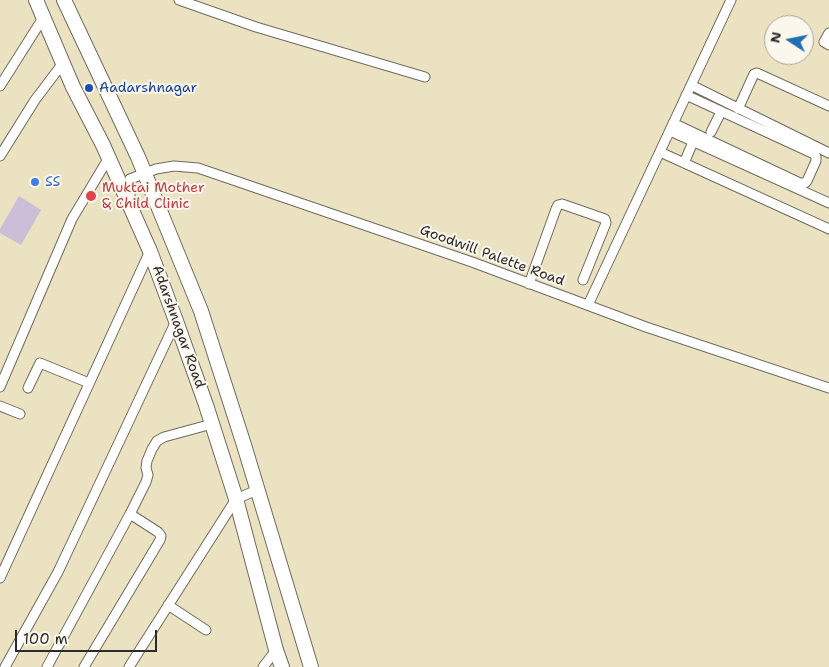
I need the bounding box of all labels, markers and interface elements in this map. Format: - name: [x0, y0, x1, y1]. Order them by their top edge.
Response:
- north arrow: [764, 15, 814, 65]
- text: N: [765, 30, 785, 44]
- place label: Aadarshnagar: [99, 80, 197, 96]
- marker: Aadarshnagar: [83, 82, 95, 94]
- place label: SS: [45, 174, 60, 190]
- marker: SS: [29, 176, 41, 188]
- place label: Muktai Mother & Child Clinic: [102, 180, 205, 212]
- marker: Muktai Mother & Child Clinic: [84, 189, 98, 203]
- street label: Goodwill Palette Road: [417, 222, 567, 290]
- street label: Adarshnagar Road: [148, 263, 208, 391]
- scale bar: [18, 620, 160, 652]
- text: 100 m: [23, 629, 68, 649]

